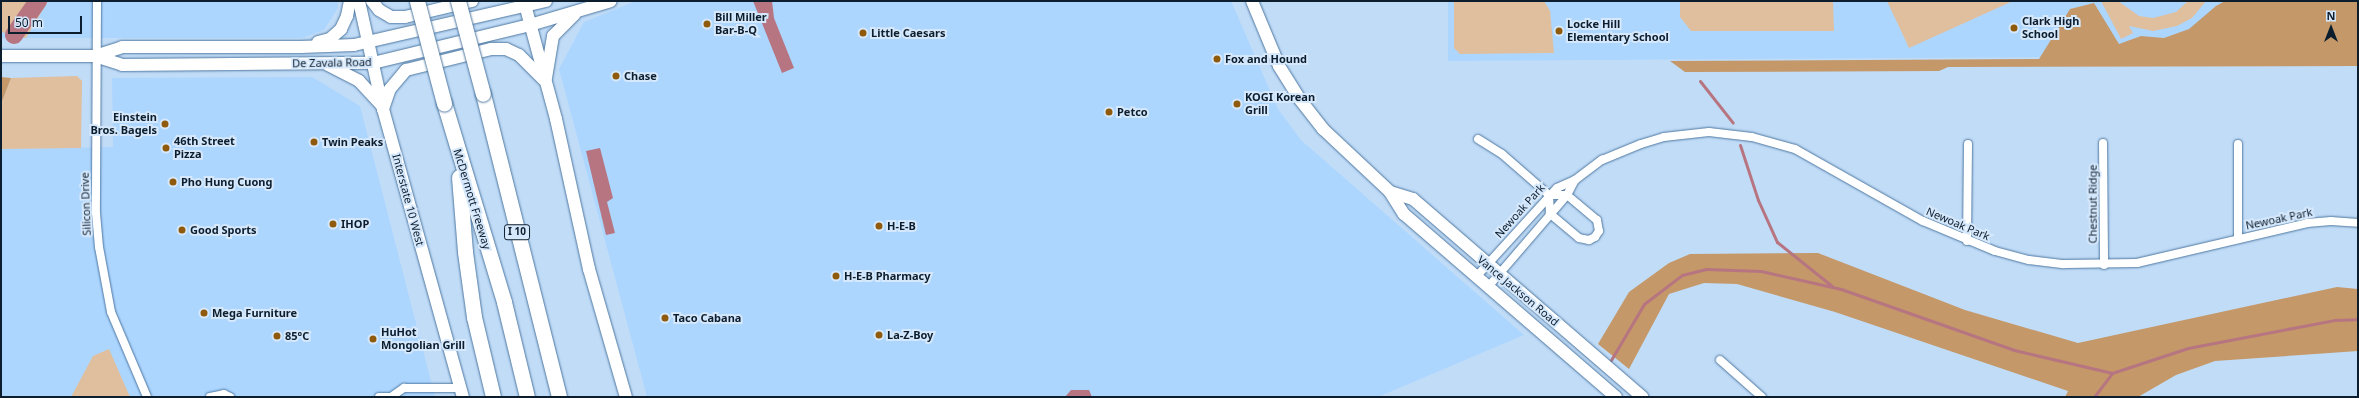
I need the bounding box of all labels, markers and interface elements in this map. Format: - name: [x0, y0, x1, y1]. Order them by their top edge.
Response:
- scale bar: [10, 8, 84, 34]
- north arrow: [2311, 8, 2351, 48]
- text: N: [2327, 8, 2335, 23]
- place label: Bill Miller Bar-B-Q: [715, 11, 767, 37]
- text: 50 m: [15, 14, 43, 31]
- place label: Clark High School: [2022, 15, 2079, 41]
- place label: Locke Hill Elementary School: [1567, 18, 1669, 44]
- marker: Bill Miller Bar-B-Q: [702, 19, 712, 29]
- marker: Clark High School: [2009, 23, 2019, 33]
- place label: Little Caesars: [871, 26, 945, 40]
- marker: Locke Hill Elementary School: [1554, 26, 1564, 36]
- marker: Little Caesars: [858, 28, 868, 38]
- place label: Fox and Hound: [1225, 52, 1307, 66]
- marker: Fox and Hound: [1212, 54, 1222, 64]
- street label: De Zavala Road: [292, 56, 372, 70]
- place label: Chase: [624, 69, 657, 83]
- marker: Chase: [611, 71, 621, 81]
- place label: KOGI Korean Grill: [1245, 91, 1315, 117]
- marker: KOGI Korean Grill: [1232, 99, 1242, 109]
- place label: Petco: [1117, 105, 1148, 119]
- marker: Petco: [1104, 107, 1114, 117]
- place label: Einstein Bros. Bagels: [90, 111, 157, 137]
- marker: Einstein Bros. Bagels: [160, 119, 170, 129]
- place label: 46th Street Pizza: [174, 135, 235, 161]
- place label: Twin Peaks: [322, 135, 383, 149]
- marker: Twin Peaks: [309, 137, 319, 147]
- marker: 46th Street Pizza: [161, 143, 171, 153]
- street label: McDermott Freeway: [450, 147, 494, 251]
- street label: Interstate 10 West: [389, 153, 427, 247]
- street label: Chestnut Ridge: [2086, 164, 2100, 244]
- street label: Silicon Drive: [78, 172, 94, 236]
- place label: Pho Hung Cuong: [181, 175, 272, 189]
- marker: Pho Hung Cuong: [168, 177, 178, 187]
- street label: Newoak Park: [1492, 181, 1548, 241]
- street label: Newoak Park: [1924, 205, 1992, 243]
- street label: Newoak Park: [2244, 205, 2314, 233]
- place label: IHOP: [341, 217, 369, 231]
- marker: IHOP: [328, 219, 338, 229]
- place label: H-E-B: [887, 219, 916, 233]
- marker: H-E-B: [874, 221, 884, 231]
- place label: Good Sports: [190, 223, 257, 237]
- road number: I 10: [504, 224, 530, 240]
- marker: Good Sports: [177, 225, 187, 235]
- street label: Vance Jackson Road: [1475, 253, 1561, 329]
- place label: H-E-B Pharmacy: [844, 269, 931, 283]
- marker: H-E-B Pharmacy: [831, 271, 841, 281]
- place label: Mega Furniture: [212, 306, 297, 320]
- marker: Mega Furniture: [199, 308, 209, 318]
- place label: Taco Cabana: [673, 311, 741, 325]
- marker: Taco Cabana: [660, 313, 670, 323]
- place label: HuHot Mongolian Grill: [381, 326, 465, 352]
- place label: La-Z-Boy: [887, 328, 933, 342]
- place label: 85°C: [285, 329, 309, 343]
- marker: La-Z-Boy: [874, 330, 884, 340]
- marker: 85°C: [272, 331, 282, 341]
- marker: HuHot Mongolian Grill: [368, 334, 378, 344]

